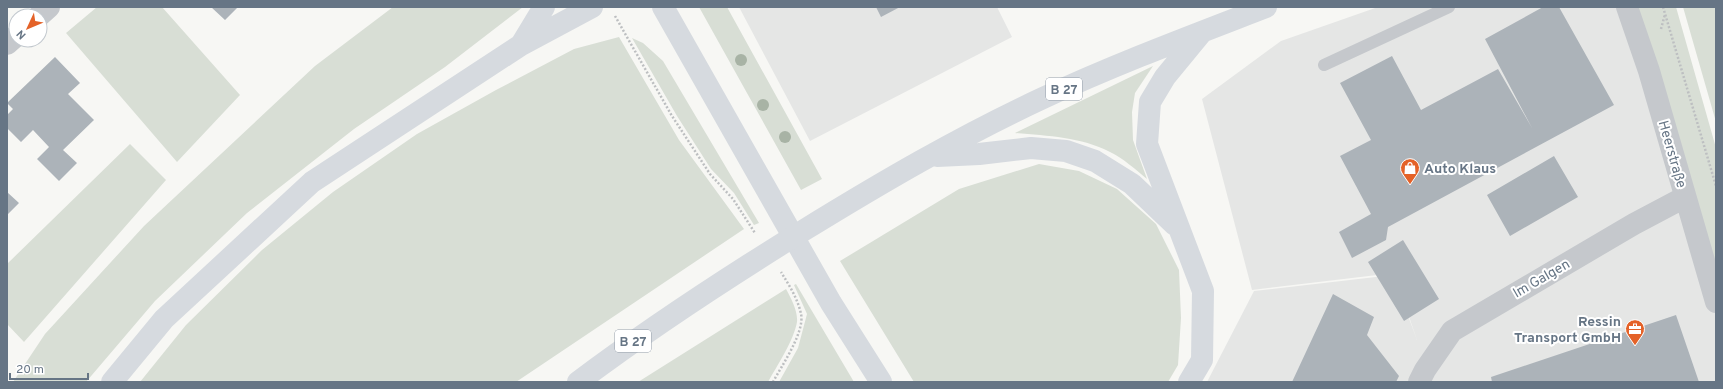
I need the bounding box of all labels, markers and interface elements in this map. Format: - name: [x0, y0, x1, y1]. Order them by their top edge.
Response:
- north arrow: [8, 8, 48, 48]
- text: N: [14, 27, 29, 42]
- road number: B 27: [1046, 78, 1082, 100]
- street label: Heerstraße: [1654, 119, 1689, 190]
- shop icon: Auto Klaus: [1399, 157, 1421, 185]
- place label: Auto Klaus: [1424, 161, 1496, 178]
- street label: Im Galgen: [1510, 256, 1573, 302]
- place label: Ressin Transport GmbH: [1514, 314, 1621, 347]
- office icon: Ressin Transport GmbH: [1624, 318, 1646, 346]
- road number: B 27: [615, 330, 651, 352]
- scale bar: [10, 355, 88, 381]
- text: 20 m: [16, 362, 44, 378]

